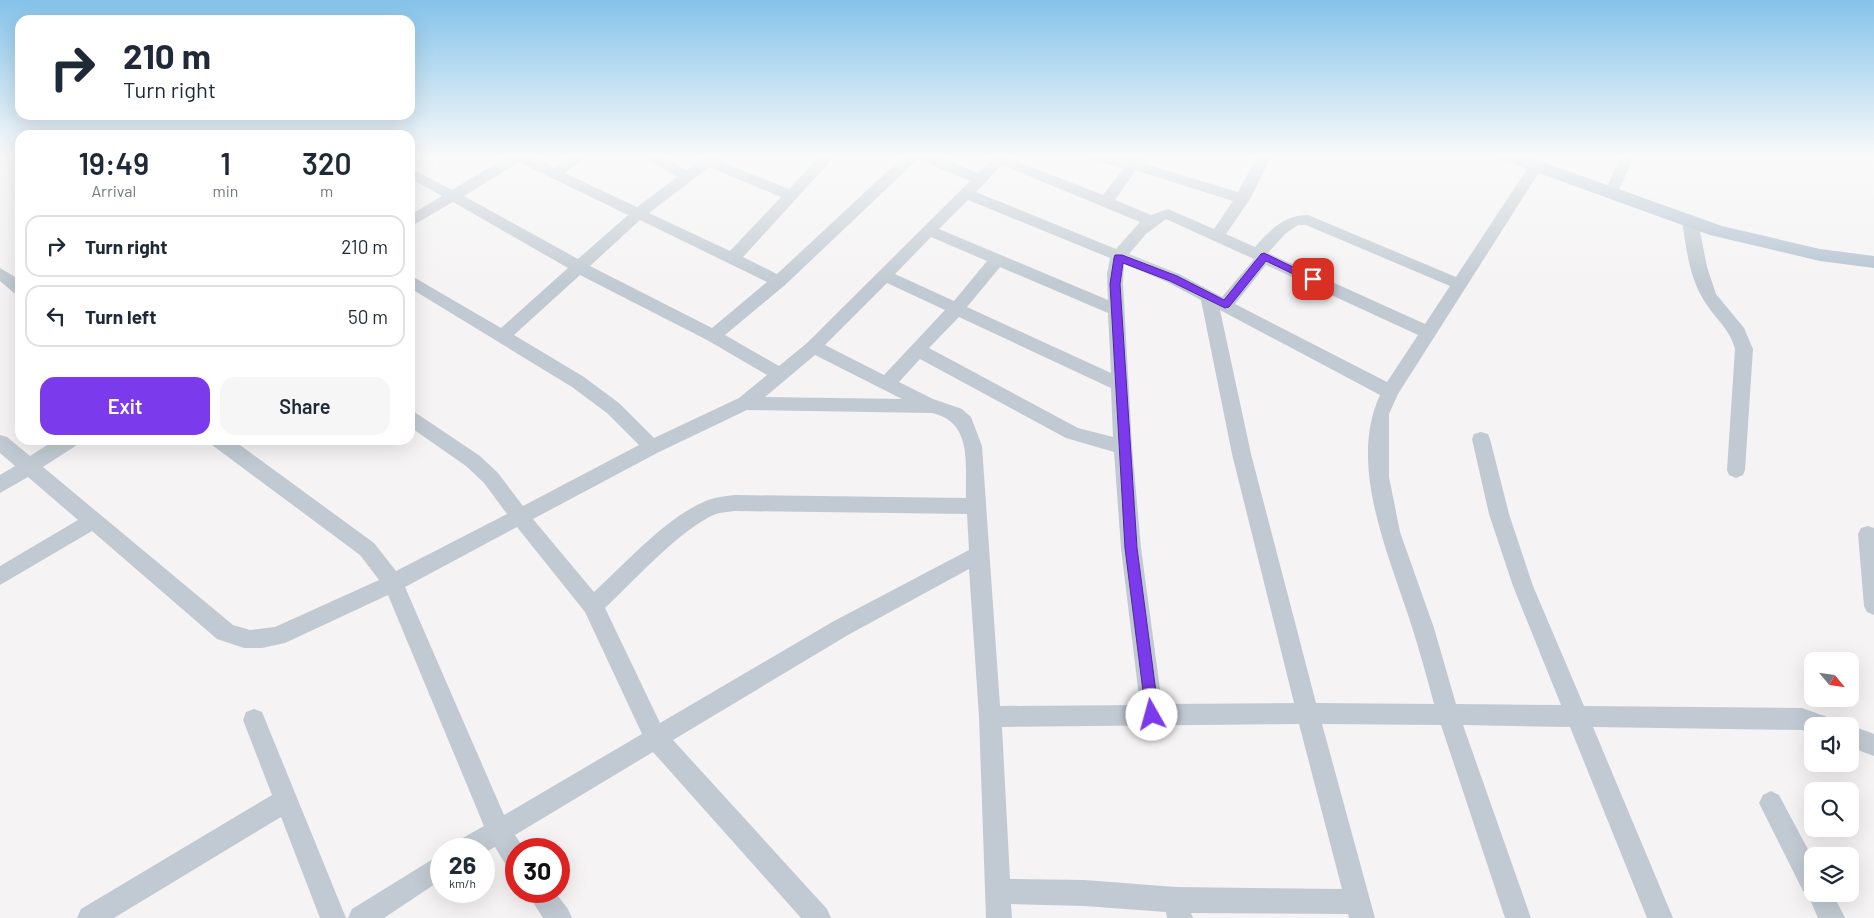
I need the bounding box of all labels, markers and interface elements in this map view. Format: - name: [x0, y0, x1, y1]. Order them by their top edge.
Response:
- text: 210 m: [123, 34, 211, 76]
- icon: right: [40, 35, 105, 100]
- text: Turn right: [123, 76, 216, 102]
- text: 19:49: [79, 145, 149, 181]
- text: 1: [220, 145, 231, 181]
- text: 320: [302, 145, 351, 181]
- text: Arrival: [91, 181, 136, 200]
- text: min: [212, 181, 238, 200]
- text: m: [320, 181, 333, 200]
- icon: right: [42, 232, 70, 260]
- text: Turn right: [85, 235, 167, 258]
- text: 210 m: [341, 235, 388, 258]
- pin: [1292, 258, 1334, 300]
- icon: arrive: [1299, 265, 1327, 293]
- icon: left: [42, 302, 70, 330]
- text: Turn left: [85, 305, 156, 328]
- text: 50 m: [348, 305, 388, 328]
- button: Exit: [40, 377, 210, 435]
- button: Share: [220, 377, 390, 435]
- north arrow: [1804, 652, 1859, 708]
- map controls: [1804, 652, 1859, 902]
- position arrow: [1125, 688, 1177, 740]
- button: sound: [1804, 717, 1859, 772]
- button: search: [1804, 782, 1859, 837]
- speed limit sign: 30: [505, 838, 570, 903]
- button: layers: [1804, 847, 1859, 902]
- text: 26: [449, 849, 476, 879]
- text: km/h: [449, 876, 476, 890]

